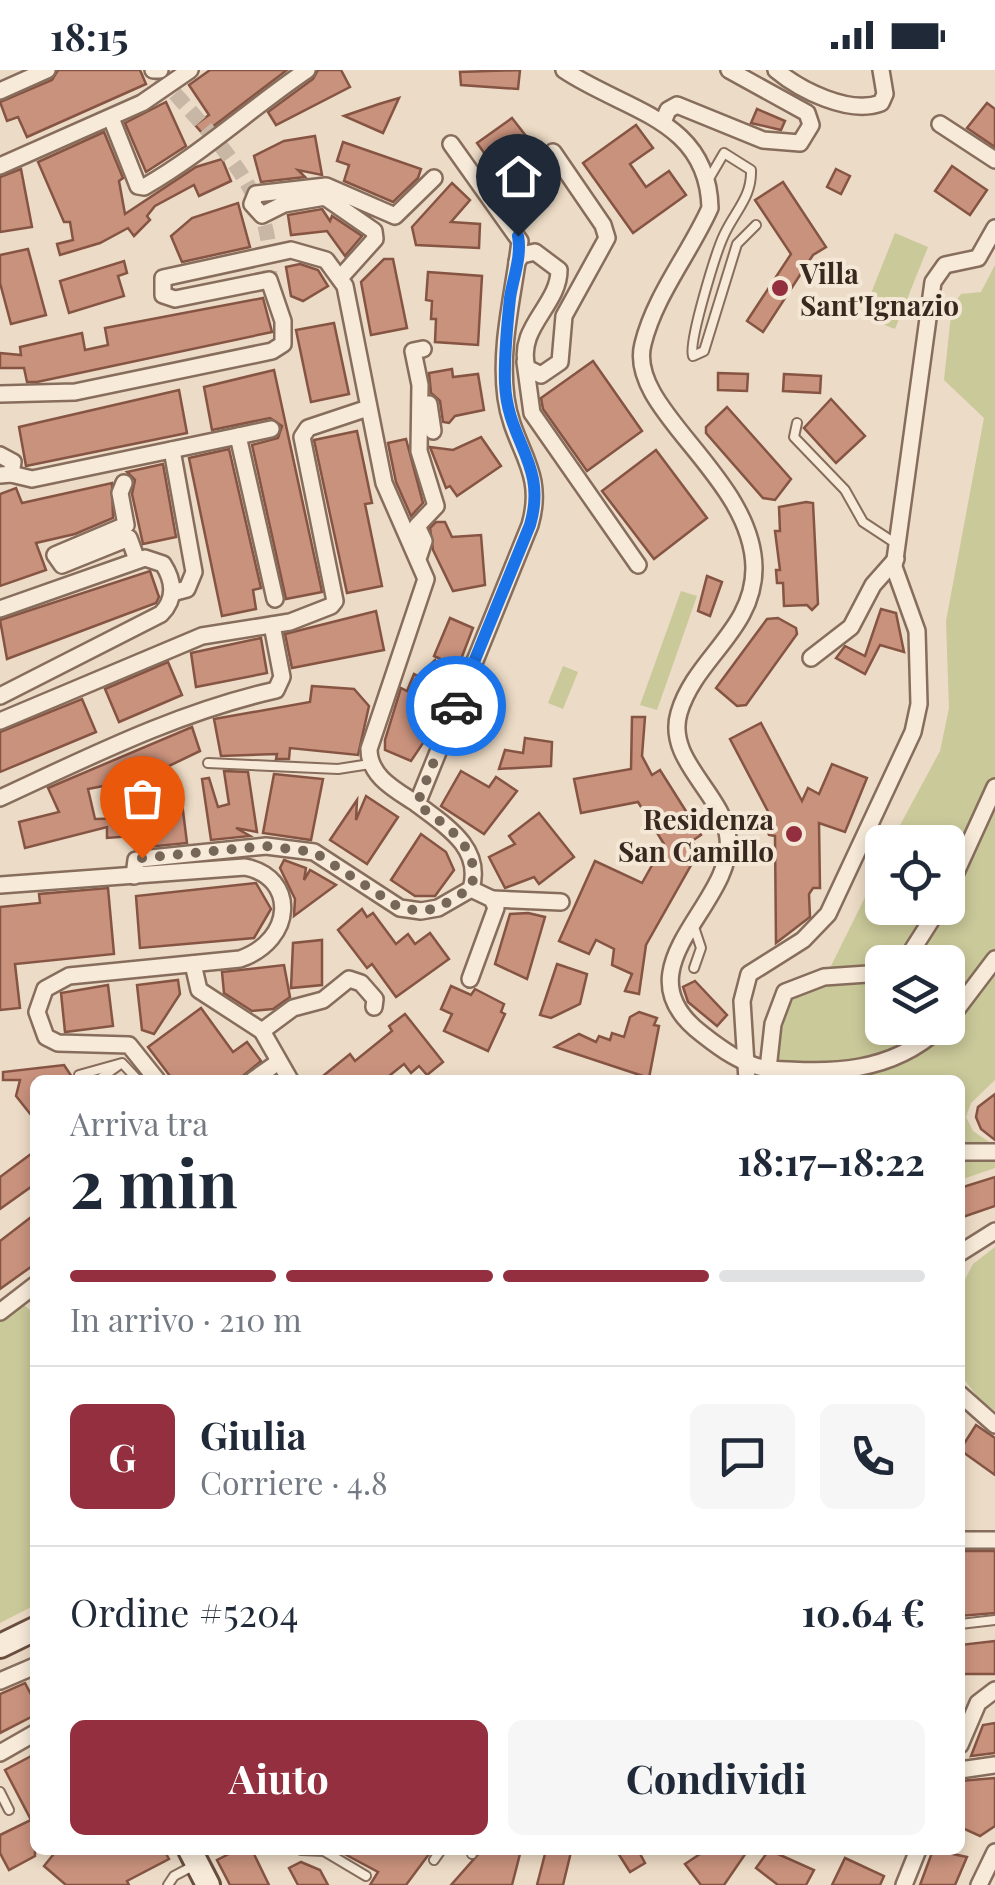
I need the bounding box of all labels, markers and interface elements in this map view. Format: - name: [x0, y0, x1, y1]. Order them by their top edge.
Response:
- text: 18:15: [50, 10, 128, 61]
- pin: [476, 134, 561, 237]
- icon: home: [491, 149, 546, 204]
- place label: Villa Sant'Ignazio: [799, 254, 959, 323]
- marker: Villa Sant'Ignazio: [769, 277, 791, 299]
- courier: [406, 656, 506, 756]
- icon: car: [429, 679, 484, 734]
- pin: [100, 756, 185, 859]
- icon: bag: [115, 771, 170, 826]
- place label: Residenza San Camillo: [618, 800, 774, 869]
- marker: Residenza San Camillo: [783, 823, 805, 845]
- map controls: [865, 825, 965, 1045]
- button: locate: [865, 825, 965, 925]
- button: layers: [865, 945, 965, 1045]
- text: Arriva tra: [70, 1101, 208, 1144]
- text: 18:17–18:22: [738, 1135, 925, 1186]
- text: 2 min: [70, 1138, 238, 1224]
- text: In arrivo · 210 m: [70, 1297, 302, 1340]
- button: chat: [690, 1404, 795, 1509]
- button: phone: [820, 1404, 925, 1509]
- text: Giulia: [200, 1409, 306, 1460]
- text: G: [109, 1431, 136, 1482]
- text: Corriere · 4.8: [200, 1460, 388, 1503]
- text: Ordine #5204: [70, 1586, 299, 1637]
- text: 10.64 €: [802, 1586, 925, 1637]
- button: Aiuto: [70, 1720, 488, 1835]
- button: Condividi: [508, 1720, 925, 1835]

